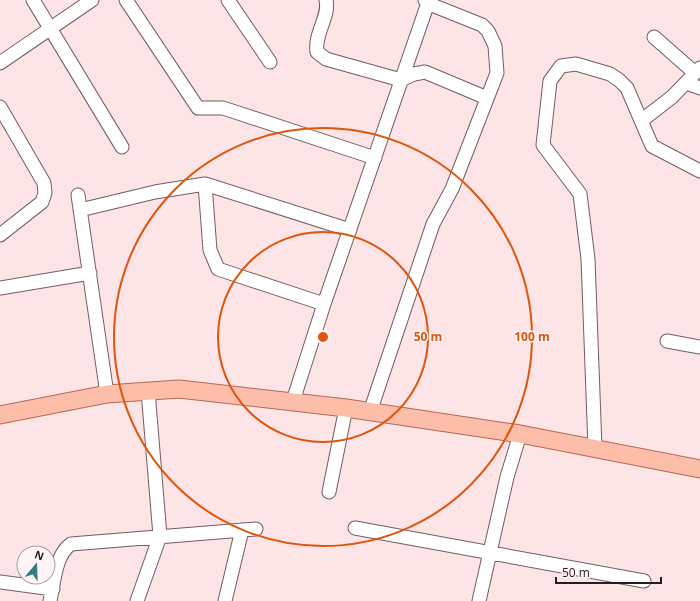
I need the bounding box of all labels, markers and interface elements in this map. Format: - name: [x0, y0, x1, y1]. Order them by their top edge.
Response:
- text: 50 m: [414, 328, 442, 345]
- text: 100 m: [514, 328, 550, 345]
- centre of rings: [316, 330, 330, 344]
- north arrow: [16, 545, 56, 585]
- text: N: [33, 547, 46, 564]
- scale bar: [556, 559, 661, 585]
- text: 50 m: [562, 564, 590, 581]

